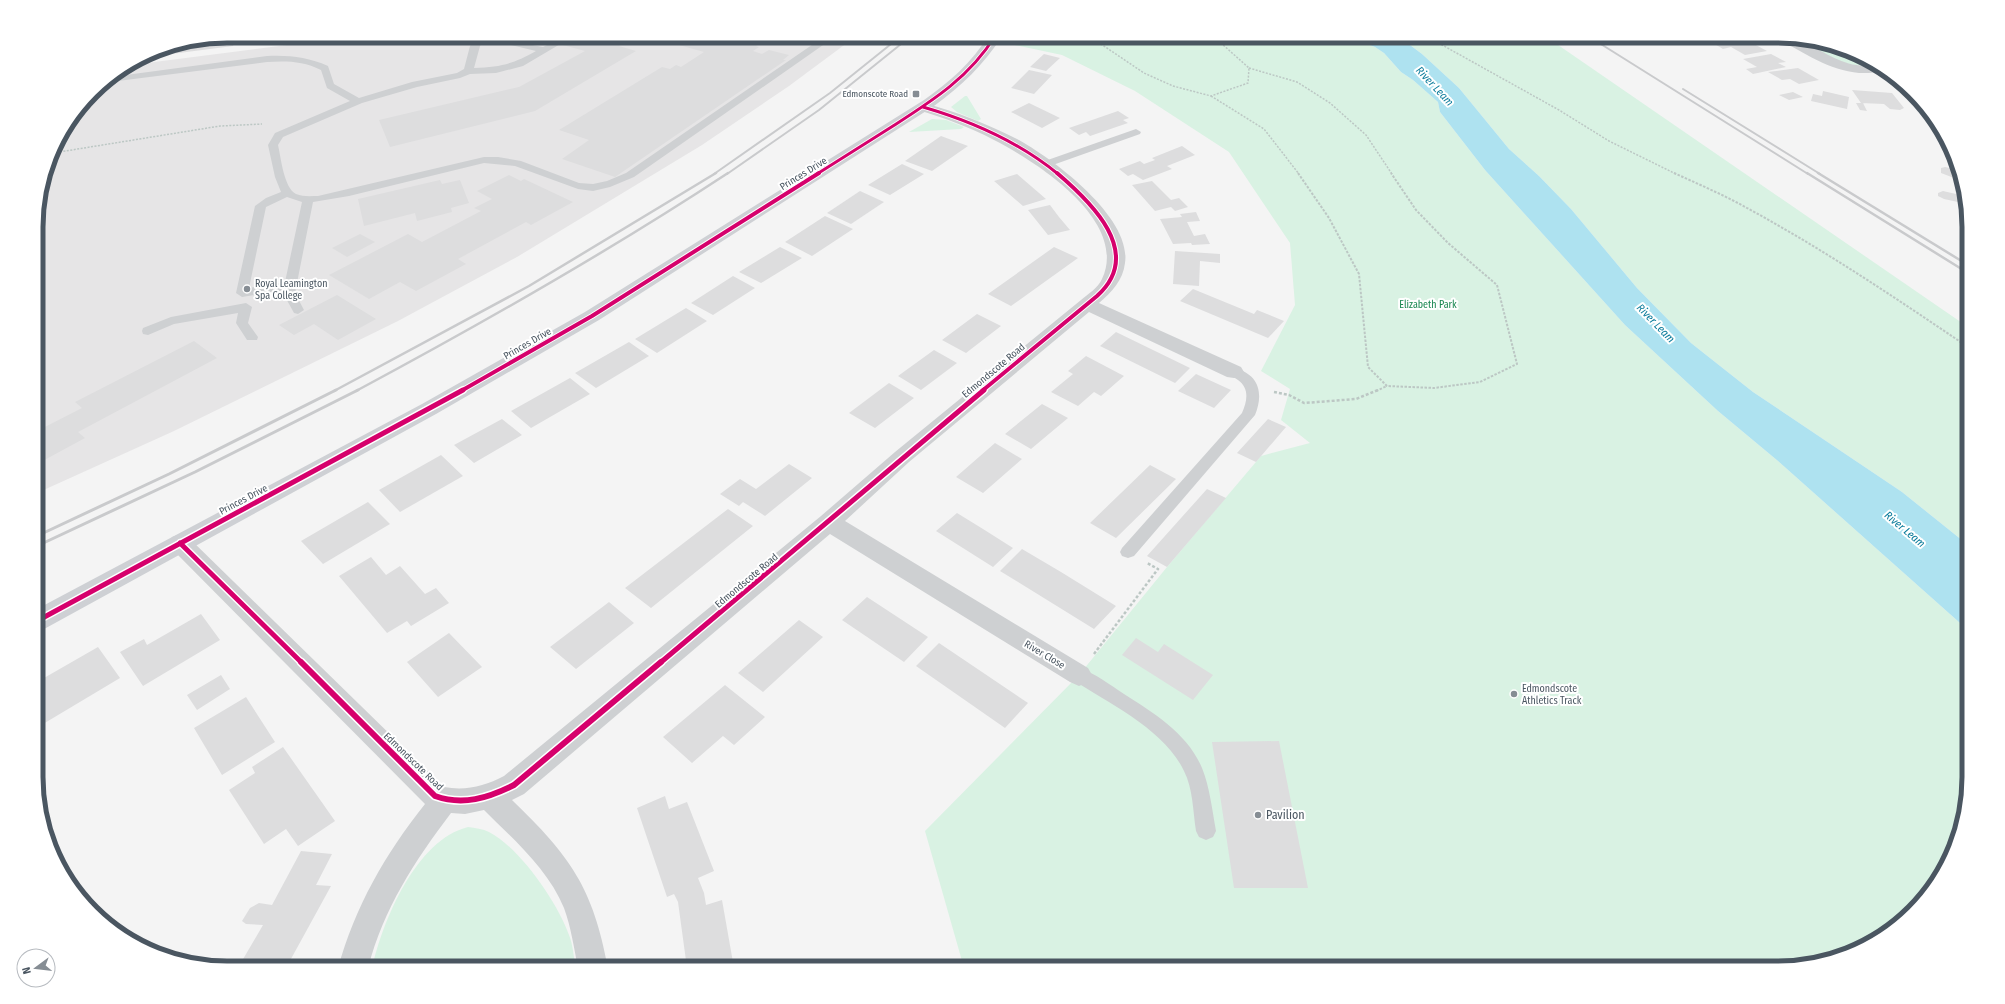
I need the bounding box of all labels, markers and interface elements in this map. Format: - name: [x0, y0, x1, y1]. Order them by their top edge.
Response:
- water label: River Leam: [1413, 64, 1456, 109]
- place label: Edmonscote Road: [842, 89, 908, 99]
- marker: Edmonscote Road: [911, 89, 921, 99]
- street label: Princes Drive: [778, 155, 829, 193]
- place label: Royal Leamington Spa College: [255, 278, 327, 302]
- marker: Royal Leamington Spa College: [242, 284, 252, 294]
- park label: Elizabeth Park: [1399, 299, 1457, 311]
- water label: River Leam: [1634, 301, 1677, 345]
- street label: Princes Drive: [501, 325, 554, 362]
- street label: Edmondscote Road: [960, 341, 1027, 400]
- street label: Princes Drive: [217, 482, 270, 518]
- water label: River Leam: [1882, 509, 1928, 550]
- street label: Edmondscote Road: [713, 551, 780, 610]
- street label: River Close: [1022, 638, 1067, 672]
- place label: Edmondscote Athletics Track: [1522, 683, 1582, 707]
- marker: Edmondscote Athletics Track: [1509, 689, 1519, 699]
- street label: Edmondscote Road: [381, 730, 446, 793]
- place label: Pavilion: [1266, 808, 1305, 822]
- marker: Pavilion: [1253, 810, 1263, 820]
- north arrow: [16, 948, 56, 988]
- text: N: [20, 966, 34, 975]

